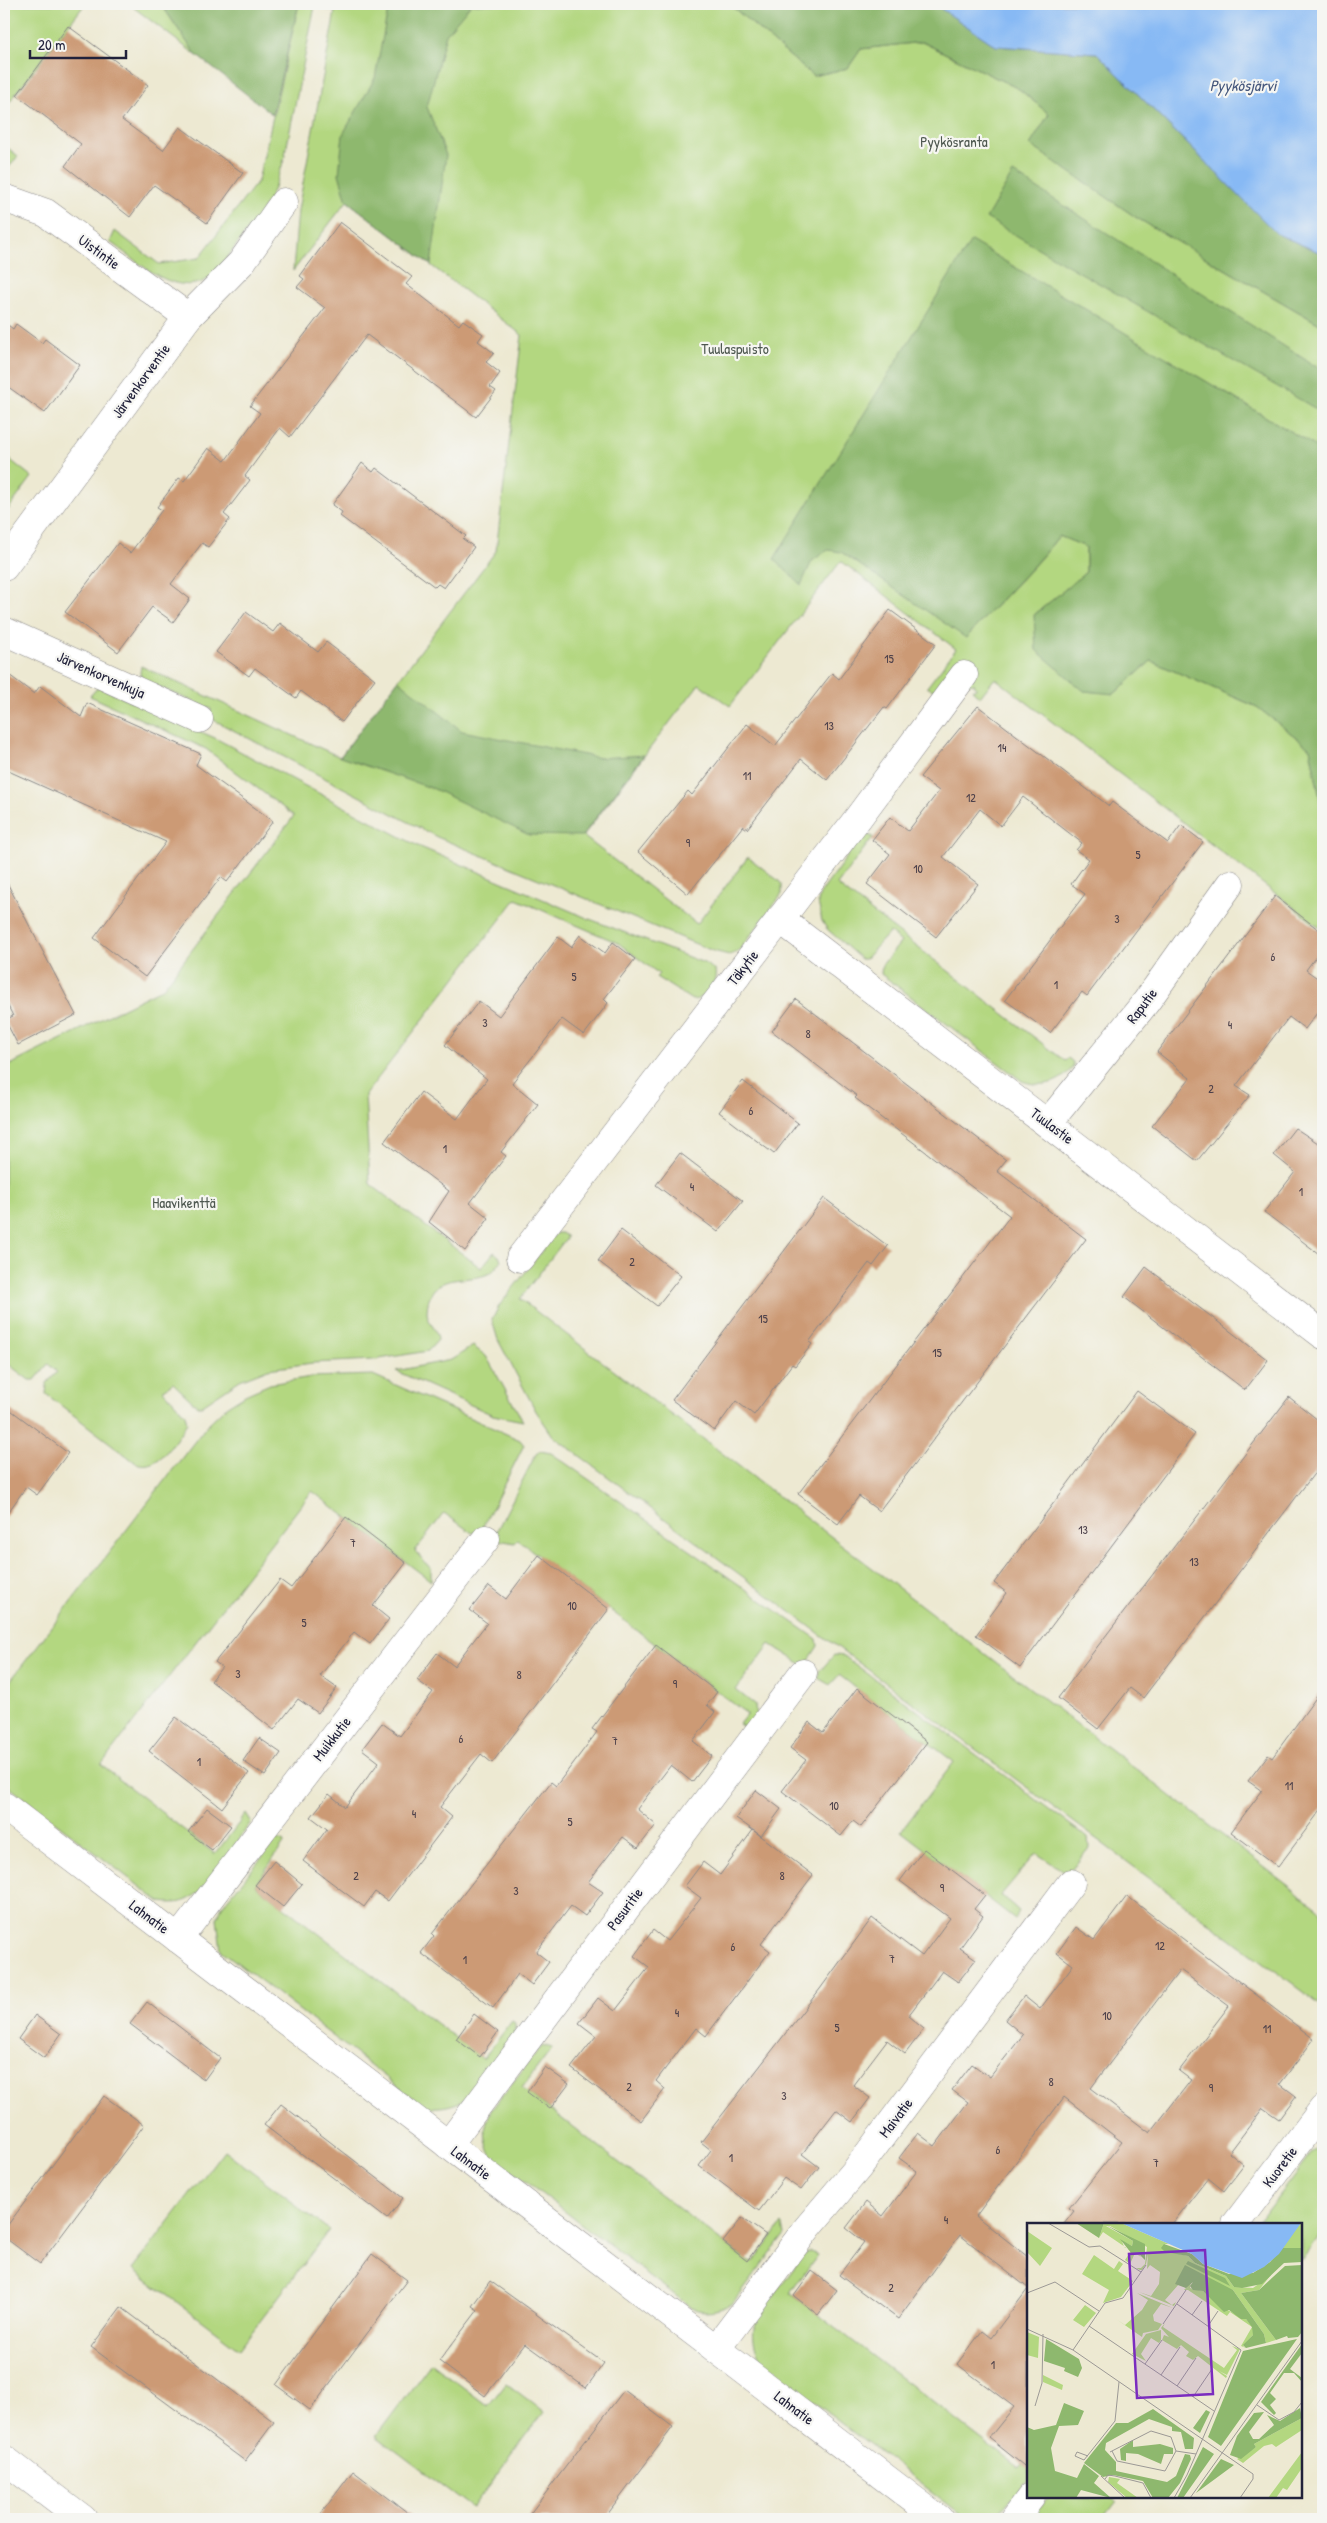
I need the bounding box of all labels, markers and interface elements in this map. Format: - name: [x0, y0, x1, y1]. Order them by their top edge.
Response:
- scale bar: [30, 28, 126, 60]
- text: 20 m: [38, 34, 65, 55]
- water label: Pyykösjärvi: [1210, 74, 1278, 96]
- park label: Pyykösranta: [920, 131, 988, 152]
- street label: Uistintie: [74, 229, 125, 274]
- park label: Tuulaspuisto: [701, 338, 769, 359]
- street label: Järvenkorventie: [106, 339, 175, 422]
- street label: Järvenkorvenkuja: [54, 646, 149, 703]
- house number: 15: [884, 650, 894, 667]
- house number: 13: [824, 717, 834, 734]
- house number: 14: [998, 739, 1007, 756]
- house number: 11: [743, 767, 751, 784]
- house number: 12: [966, 789, 976, 806]
- house number: 9: [686, 834, 691, 851]
- house number: 5: [1135, 846, 1141, 863]
- house number: 10: [913, 860, 923, 877]
- house number: 3: [1114, 910, 1120, 927]
- street label: Täkytie: [722, 945, 763, 990]
- house number: 6: [1271, 948, 1276, 965]
- house number: 5: [571, 968, 577, 985]
- house number: 1: [1054, 976, 1058, 993]
- street label: Raputie: [1121, 984, 1162, 1028]
- house number: 3: [482, 1014, 488, 1031]
- house number: 4: [1228, 1016, 1233, 1033]
- house number: 8: [805, 1025, 811, 1042]
- house number: 2: [1208, 1080, 1214, 1097]
- house number: 6: [749, 1102, 754, 1119]
- street label: Tuulastie: [1026, 1102, 1078, 1149]
- house number: 1: [443, 1140, 447, 1157]
- house number: 4: [690, 1178, 695, 1195]
- house number: 1: [1299, 1183, 1303, 1200]
- park label: Haavikenttä: [152, 1192, 216, 1213]
- house number: 2: [629, 1253, 635, 1270]
- house number: 15: [758, 1310, 768, 1327]
- house number: 15: [932, 1344, 942, 1361]
- house number: 13: [1078, 1521, 1088, 1538]
- house number: 7: [350, 1534, 356, 1551]
- house number: 13: [1189, 1553, 1199, 1570]
- house number: 10: [567, 1597, 577, 1614]
- house number: 5: [301, 1614, 307, 1631]
- house number: 3: [235, 1665, 241, 1682]
- house number: 8: [516, 1666, 522, 1683]
- house number: 9: [673, 1675, 678, 1692]
- street label: Muikkutie: [308, 1712, 356, 1765]
- house number: 6: [459, 1730, 464, 1747]
- house number: 7: [612, 1732, 618, 1749]
- house number: 1: [197, 1753, 201, 1770]
- house number: 11: [1285, 1777, 1293, 1794]
- house number: 10: [829, 1797, 839, 1814]
- house number: 4: [412, 1805, 417, 1822]
- house number: 5: [567, 1813, 573, 1830]
- house number: 2: [353, 1867, 359, 1884]
- house number: 8: [779, 1867, 785, 1884]
- house number: 9: [940, 1879, 945, 1896]
- house number: 3: [513, 1882, 519, 1899]
- street label: Pasuritie: [602, 1883, 648, 1934]
- street label: Lahnatie: [125, 1895, 174, 1939]
- house number: 12: [1155, 1937, 1165, 1954]
- house number: 6: [731, 1938, 736, 1955]
- house number: 7: [889, 1950, 895, 1967]
- house number: 1: [463, 1951, 467, 1968]
- house number: 4: [675, 2004, 680, 2021]
- house number: 10: [1102, 2007, 1112, 2024]
- house number: 5: [834, 2019, 840, 2036]
- house number: 11: [1263, 2020, 1271, 2037]
- house number: 8: [1048, 2073, 1054, 2090]
- house number: 2: [626, 2078, 632, 2095]
- house number: 9: [1209, 2079, 1214, 2096]
- house number: 3: [781, 2087, 787, 2104]
- street label: Maivatie: [874, 2094, 917, 2142]
- street label: Lahnatie: [447, 2141, 496, 2185]
- house number: 6: [996, 2141, 1001, 2158]
- street label: Kuoretie: [1257, 2142, 1302, 2191]
- house number: 1: [729, 2149, 733, 2166]
- house number: 7: [1153, 2154, 1159, 2171]
- house number: 4: [944, 2211, 949, 2228]
- inset map: [1027, 2223, 1302, 2498]
- house number: 2: [888, 2279, 894, 2296]
- house number: 1: [991, 2356, 995, 2373]
- street label: Lahnatie: [770, 2386, 819, 2430]

